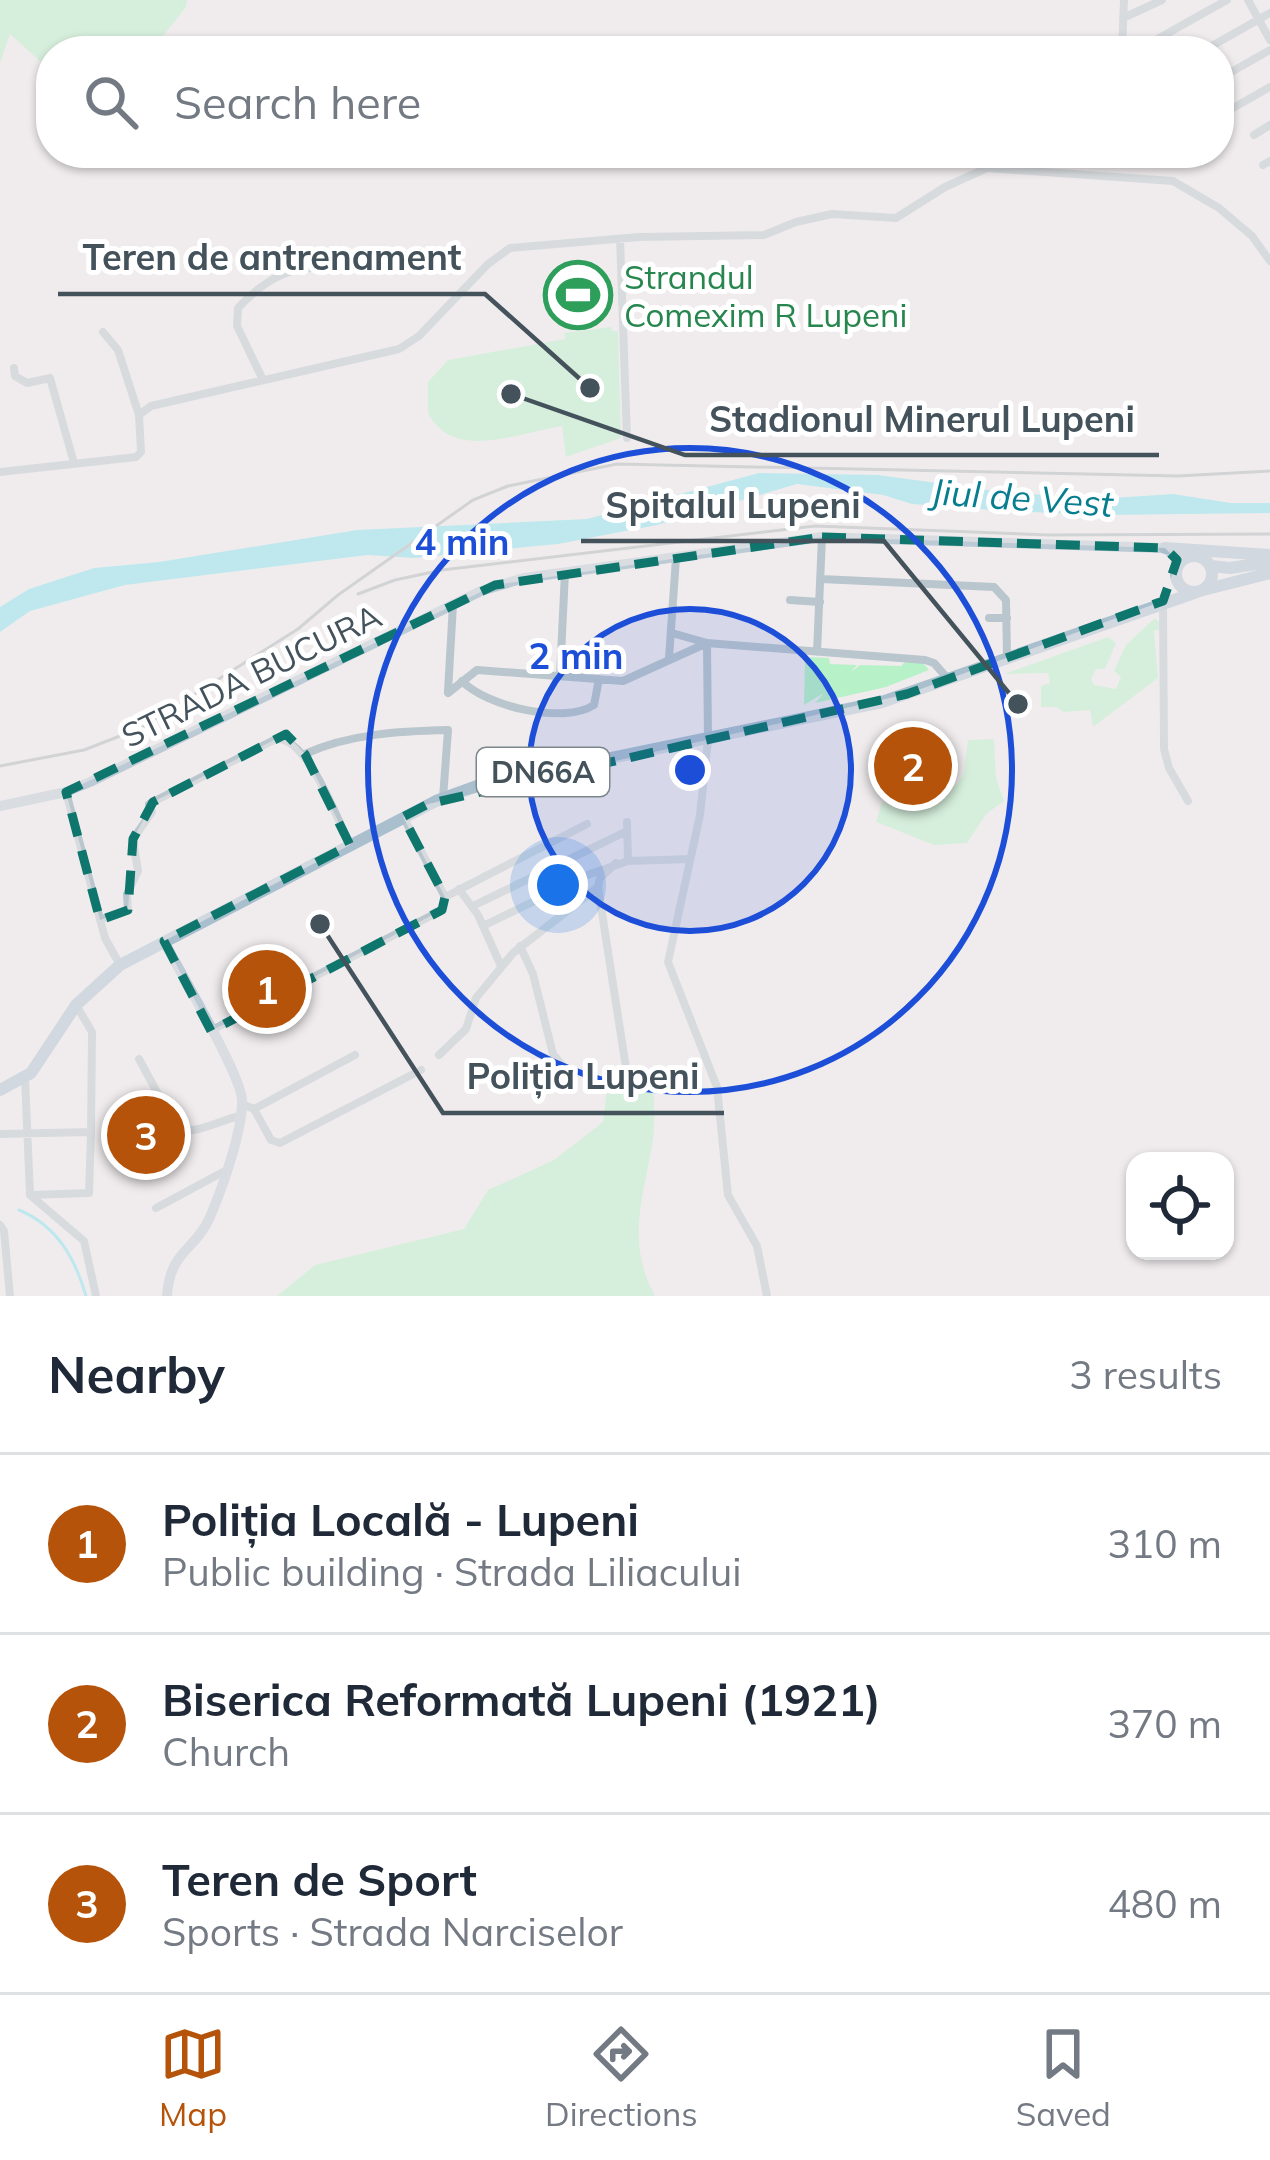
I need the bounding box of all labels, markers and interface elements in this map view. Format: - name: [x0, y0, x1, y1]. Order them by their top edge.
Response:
- search box: [36, 36, 1234, 168]
- icon: search: [78, 69, 144, 135]
- text: Search here: [174, 74, 421, 130]
- callout: Teren de antrenament: [58, 222, 485, 294]
- text: Teren de antrenament: [82, 234, 462, 279]
- place label: Strandul Comexim R Lupeni: [624, 256, 907, 335]
- sports icon: Strandul Comexim R Lupeni: [543, 260, 613, 330]
- callout: Stadionul Minerul Lupeni: [685, 383, 1159, 455]
- text: Stadionul Minerul Lupeni: [709, 396, 1135, 441]
- water label: Jiul de Vest: [926, 468, 1116, 526]
- callout: Spitalul Lupeni: [581, 469, 884, 541]
- text: Spitalul Lupeni: [605, 482, 861, 527]
- text: 4 min: [415, 519, 509, 564]
- street label: STRADA BUCURA: [115, 594, 387, 756]
- text: 2 min: [529, 633, 623, 678]
- pin: 2: [874, 721, 952, 811]
- road number: DN66A: [477, 748, 609, 796]
- centre of rings: [669, 749, 711, 791]
- your location: [528, 855, 588, 915]
- pin: 1: [228, 944, 306, 1034]
- callout: Poliția Lupeni: [443, 1041, 724, 1113]
- text: Poliția Lupeni: [467, 1053, 699, 1099]
- pin: 3: [107, 1090, 185, 1180]
- map controls: [1126, 1152, 1234, 1260]
- button: locate: [1126, 1152, 1234, 1260]
- text: Nearby: [48, 1342, 225, 1406]
- text: 3 results: [1069, 1350, 1222, 1399]
- text: Poliția Locală - Lupeni: [162, 1491, 639, 1547]
- text: 1: [75, 1519, 99, 1568]
- text: 310 m: [1107, 1519, 1222, 1568]
- text: Public building · Strada Liliacului: [162, 1547, 742, 1596]
- text: Biserica Reformată Lupeni (1921): [162, 1671, 881, 1727]
- text: 2: [75, 1699, 99, 1748]
- text: 370 m: [1107, 1699, 1222, 1748]
- text: Church: [162, 1727, 290, 1776]
- text: Teren de Sport: [162, 1851, 477, 1907]
- text: 3: [75, 1879, 99, 1928]
- text: 480 m: [1107, 1879, 1222, 1928]
- text: Sports · Strada Narciselor: [162, 1907, 623, 1956]
- tab: Map: [159, 2021, 227, 2134]
- tab: Directions: [545, 2021, 698, 2134]
- tab: Saved: [1016, 2021, 1111, 2134]

